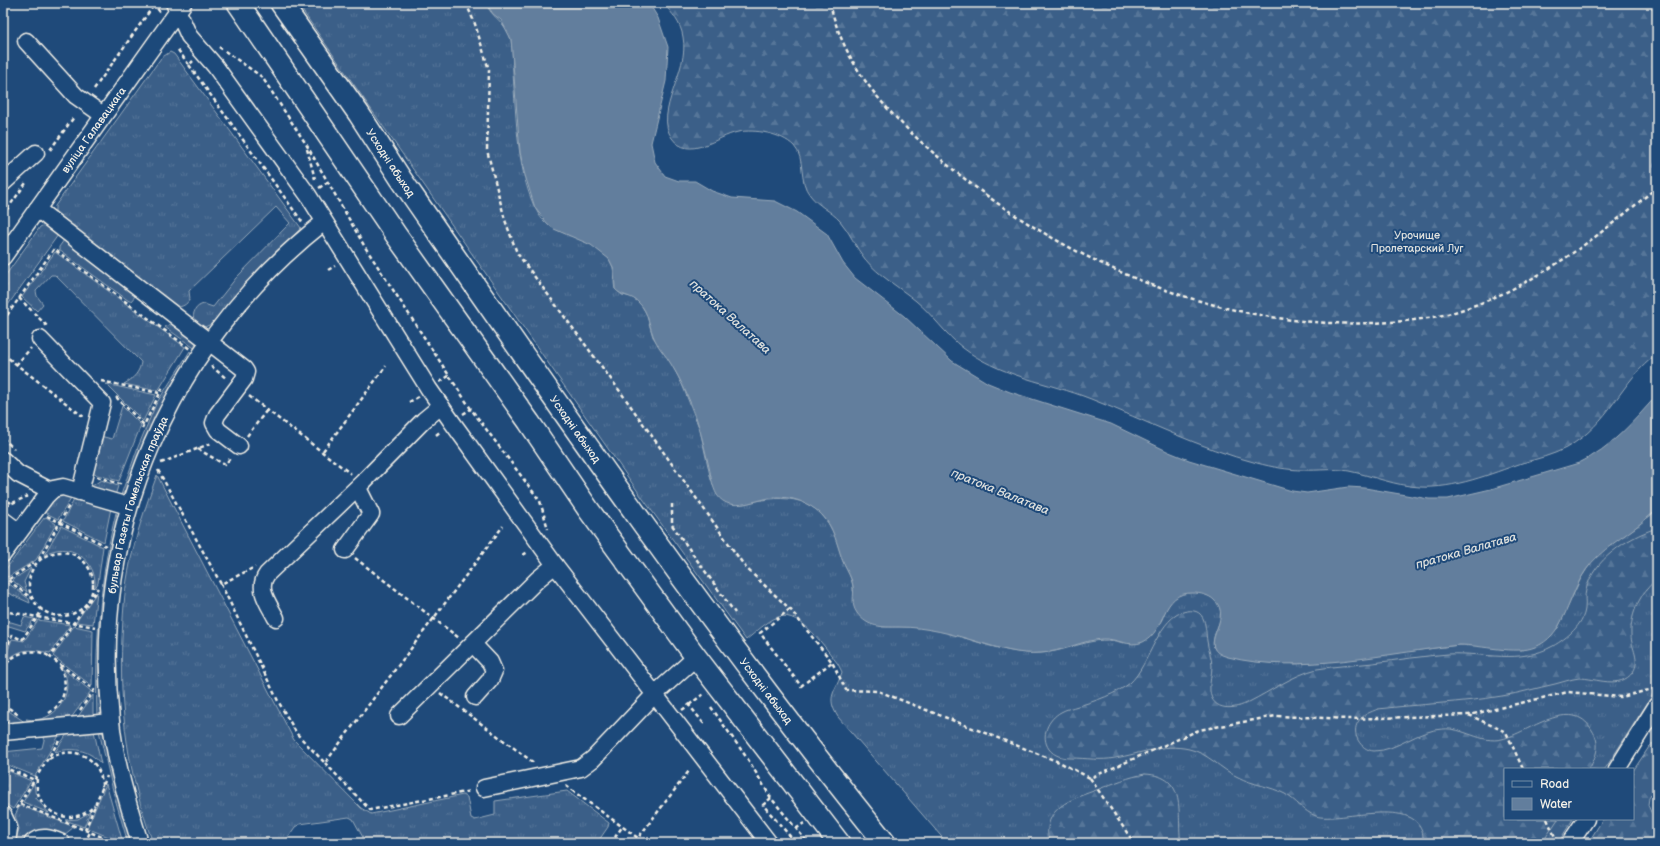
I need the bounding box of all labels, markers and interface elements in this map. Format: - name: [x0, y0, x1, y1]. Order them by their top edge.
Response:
- street label: вуліца Галавацкага: [58, 84, 129, 175]
- street label: Усходні абыход: [364, 126, 418, 200]
- park label: Урочище Пролетарский Луг: [1370, 229, 1464, 255]
- water label: пратока Валатава: [686, 277, 774, 357]
- street label: Усходні абыход: [547, 393, 604, 465]
- street label: бульвар Газеты Гомельская праўда: [105, 414, 171, 594]
- water label: пратока Валатава: [949, 466, 1051, 518]
- water label: пратока Валатава: [1414, 529, 1518, 573]
- street label: Усходні абыход: [737, 655, 796, 727]
- legend: [1504, 768, 1634, 820]
- text: Road: [1540, 777, 1569, 792]
- text: Water: [1540, 797, 1572, 812]

